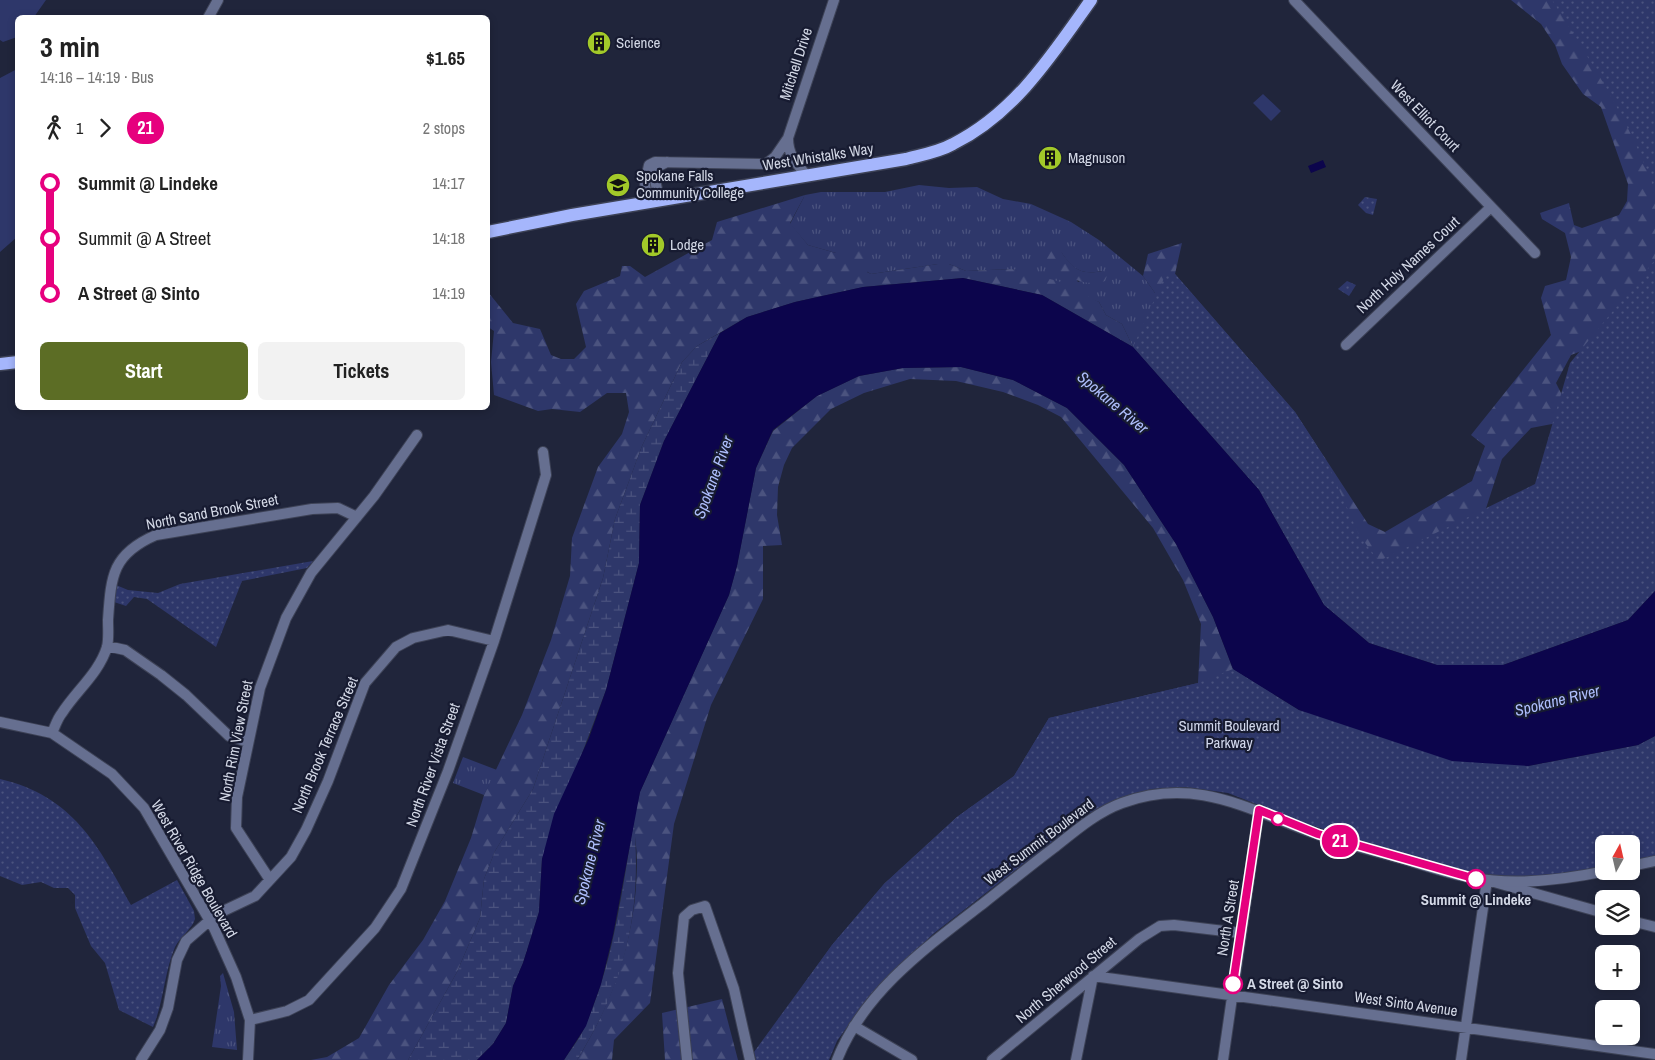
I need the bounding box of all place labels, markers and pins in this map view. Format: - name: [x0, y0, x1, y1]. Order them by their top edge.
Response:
- building icon: Science: [586, 30, 612, 56]
- place label: Science: [616, 32, 661, 53]
- building icon: Magnuson: [1037, 145, 1063, 171]
- place label: Magnuson: [1068, 147, 1125, 168]
- place label: Spokane Falls Community College: [636, 165, 744, 203]
- school or university icon: Spokane Falls Community College: [605, 172, 631, 198]
- building icon: Lodge: [640, 232, 666, 258]
- place label: Lodge: [670, 234, 704, 255]
- unlabelled marker: [1271, 812, 1285, 826]
- marker: Summit @ Lindeke: [1466, 869, 1486, 889]
- place label: Summit @ Lindeke: [1421, 889, 1531, 910]
- place label: A Street @ Sinto: [1247, 973, 1343, 994]
- marker: A Street @ Sinto: [1223, 974, 1243, 994]

